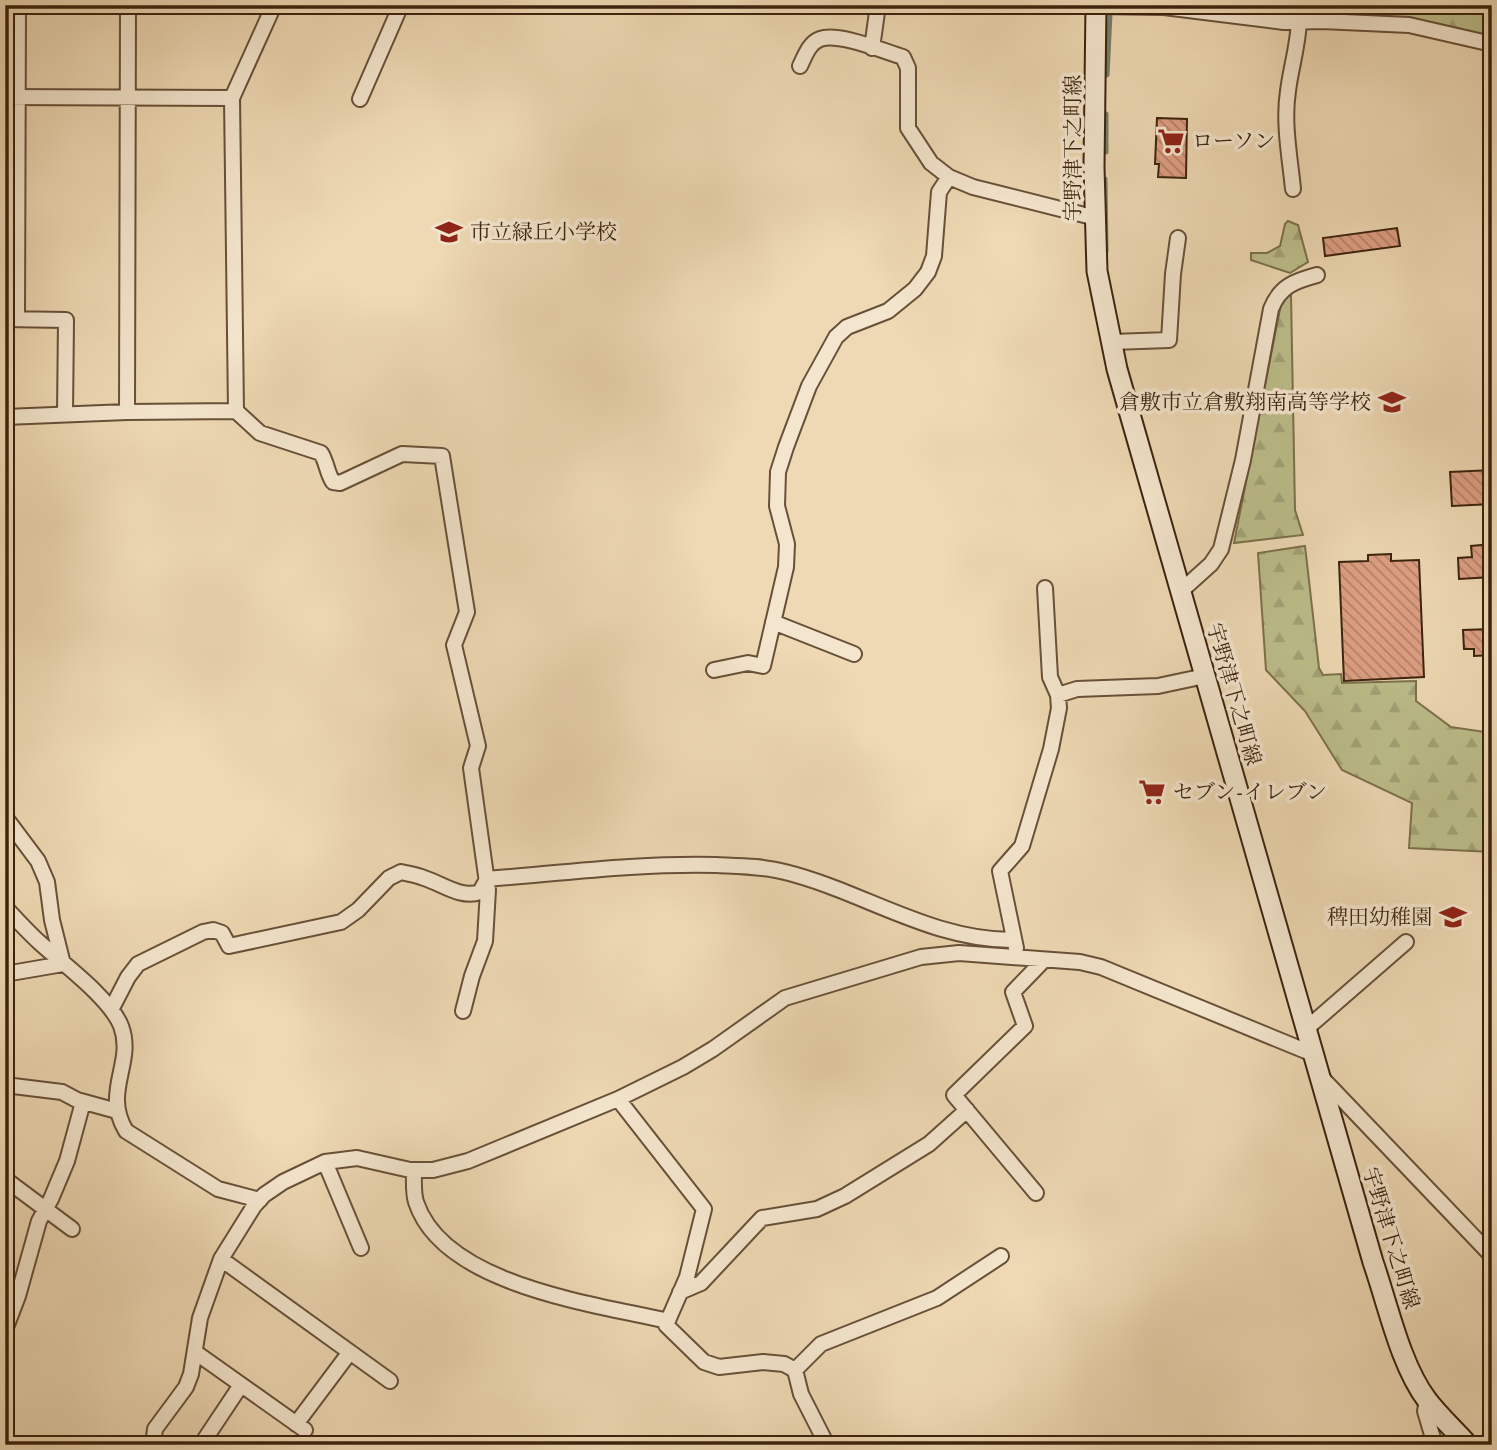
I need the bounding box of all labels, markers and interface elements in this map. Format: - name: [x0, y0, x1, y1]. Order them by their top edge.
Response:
- street label: 宇野津下之町線: [1060, 75, 1086, 222]
- supermarket icon: ローソン: [1156, 126, 1186, 156]
- place label: ローソン: [1192, 128, 1275, 154]
- school or university icon: 市立緑丘小学校: [434, 217, 464, 247]
- place label: 市立緑丘小学校: [470, 219, 617, 245]
- school or university icon: 倉敷市立倉敷翔南高等学校: [1377, 387, 1407, 417]
- place label: 倉敷市立倉敷翔南高等学校: [1119, 389, 1371, 415]
- street label: 宇野津下之町線: [1201, 620, 1267, 768]
- supermarket icon: セブン-イレブン: [1137, 777, 1167, 807]
- place label: セブン-イレブン: [1173, 779, 1327, 805]
- school or university icon: 稗田幼稚園: [1438, 902, 1468, 932]
- place label: 稗田幼稚園: [1327, 904, 1432, 930]
- street label: 宇野津下之町線: [1357, 1164, 1425, 1312]

